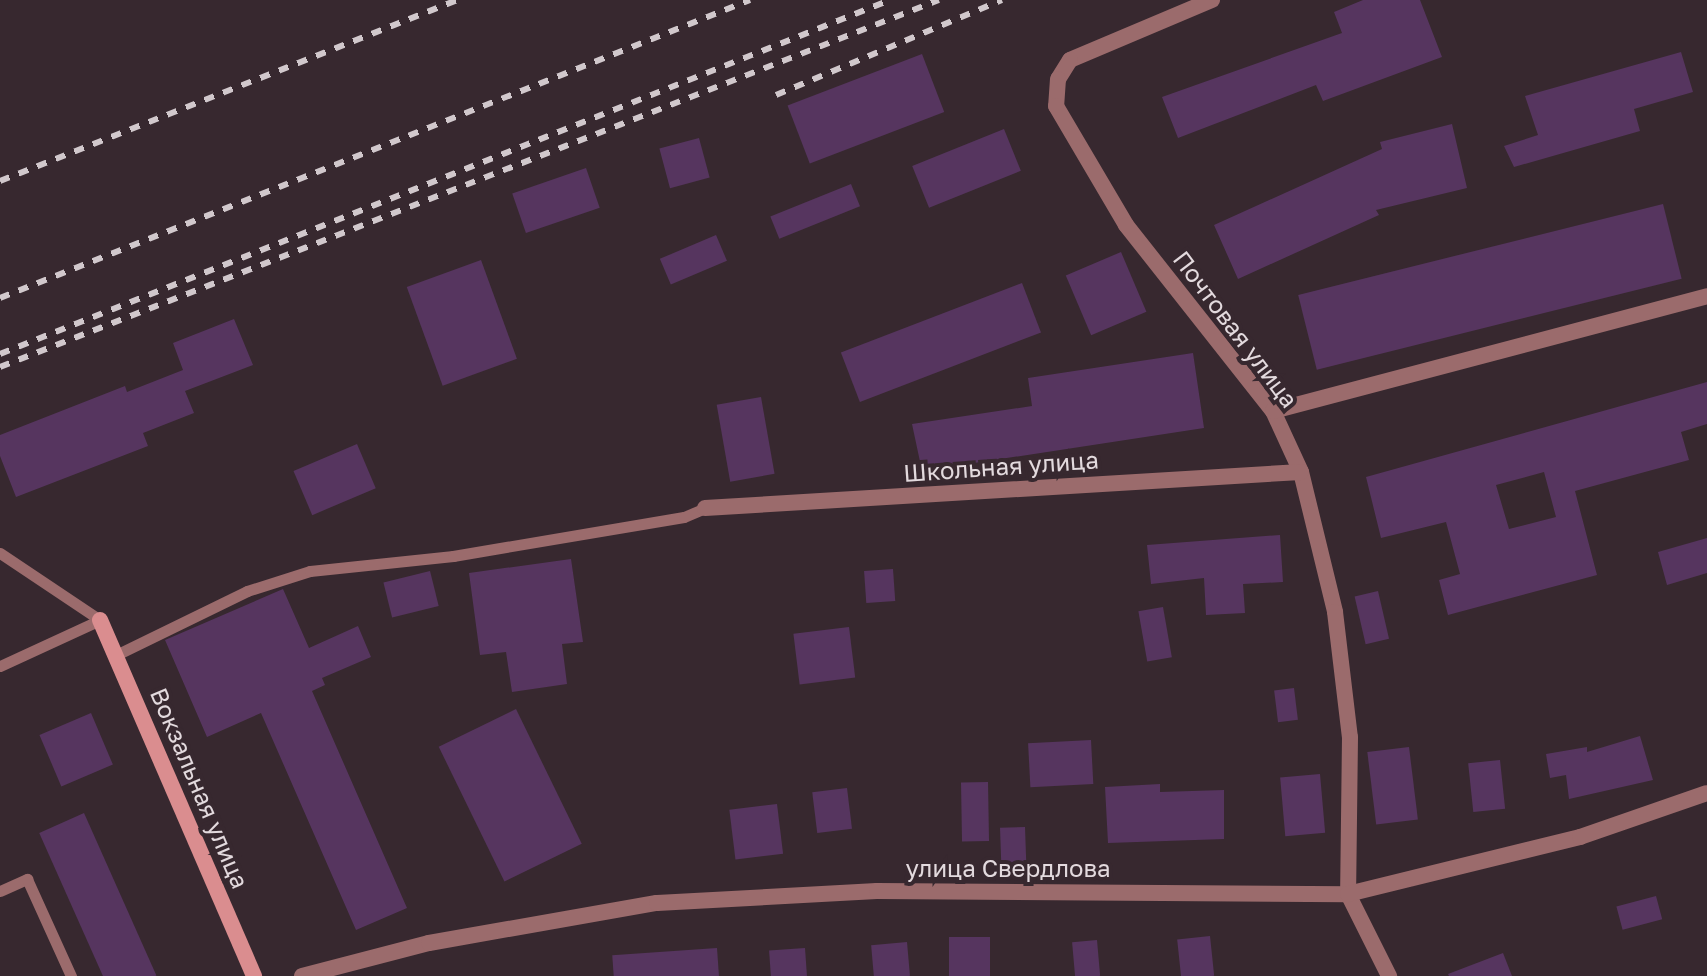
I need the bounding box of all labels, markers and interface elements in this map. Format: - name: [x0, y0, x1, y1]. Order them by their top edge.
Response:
- street label: Почтовая улица: [1168, 245, 1304, 413]
- street label: Школьная улица: [902, 445, 1100, 487]
- street label: Вокзальная улица: [145, 683, 255, 893]
- street label: улица Свердлова: [905, 854, 1111, 882]

